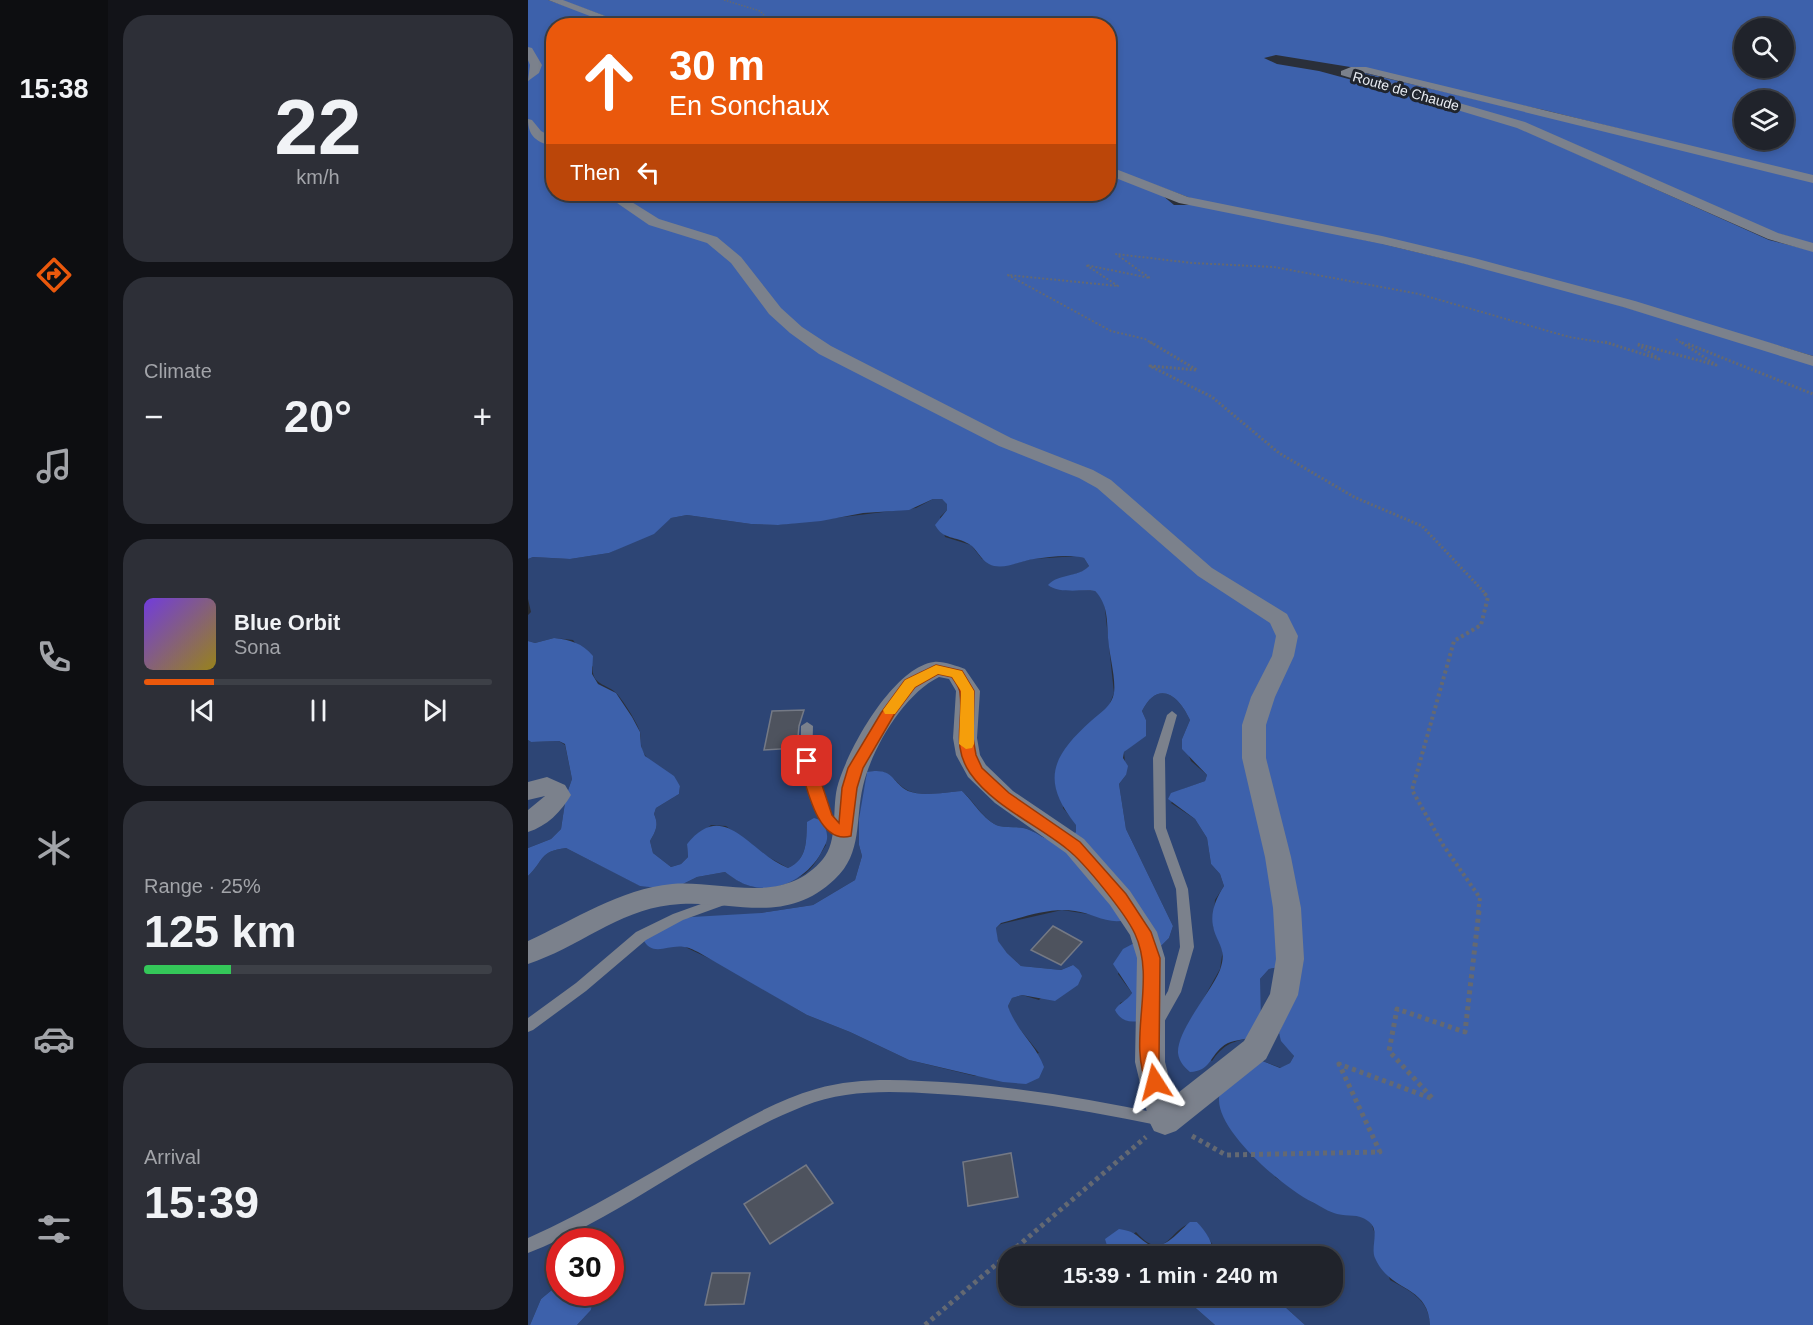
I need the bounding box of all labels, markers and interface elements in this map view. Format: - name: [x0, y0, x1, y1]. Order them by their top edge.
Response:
- map controls: [1734, 18, 1794, 150]
- button: search: [1734, 18, 1794, 78]
- icon: ahead: [570, 42, 648, 120]
- text: 30 m: [669, 42, 765, 89]
- street label: Route de Chaude: [1351, 68, 1461, 114]
- text: 15:38: [19, 74, 89, 104]
- text: 22: [275, 83, 361, 171]
- button: layers: [1734, 90, 1794, 150]
- text: En Sonchaux: [669, 91, 830, 121]
- icon: left: [632, 156, 665, 189]
- text: Then: [570, 160, 620, 185]
- text: km/h: [296, 166, 340, 188]
- icon: directions: [33, 254, 75, 296]
- text: Climate: [144, 360, 212, 382]
- text: 20°: [284, 391, 352, 442]
- text: −: [144, 398, 163, 435]
- text: +: [473, 398, 492, 435]
- icon: music: [33, 445, 75, 487]
- text: Blue Orbit: [234, 610, 340, 635]
- icon: phone: [33, 636, 75, 678]
- text: Sona: [234, 636, 281, 658]
- icon: previous: [186, 694, 219, 727]
- icon: pause: [302, 694, 335, 727]
- icon: next: [418, 694, 451, 727]
- pin: [781, 735, 832, 786]
- icon: arrive: [790, 744, 823, 777]
- icon: climate: [33, 827, 75, 869]
- text: Range · 25%: [144, 875, 261, 897]
- text: 125 km: [144, 906, 297, 957]
- icon: car: [33, 1018, 75, 1060]
- position arrow: [1123, 1050, 1187, 1114]
- text: Arrival: [144, 1146, 201, 1168]
- text: 15:39: [144, 1177, 259, 1228]
- icon: filters: [33, 1208, 75, 1250]
- speed limit sign: 30: [546, 1228, 624, 1306]
- text: 15:39 · 1 min · 240 m: [1063, 1263, 1278, 1288]

